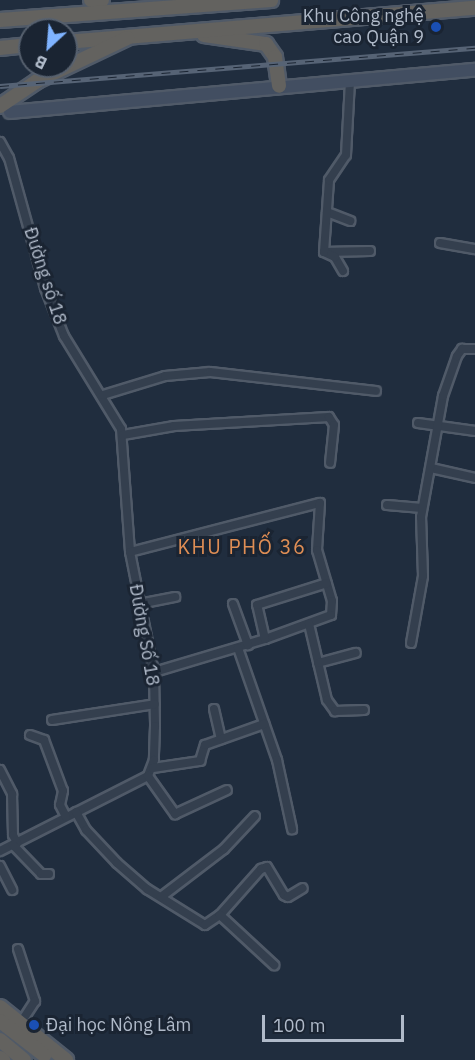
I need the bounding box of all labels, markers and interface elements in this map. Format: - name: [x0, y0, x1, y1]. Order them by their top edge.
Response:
- place label: Khu Công nghệ cao Quận 9: [303, 6, 424, 48]
- north arrow: [18, 18, 78, 78]
- marker: Khu Công nghệ cao Quận 9: [429, 20, 443, 34]
- text: B: [32, 51, 50, 74]
- street label: Đường số 18: [19, 225, 71, 327]
- district label: KHU PHỐ 36: [177, 534, 307, 558]
- street label: Đường Số 18: [124, 583, 164, 687]
- scale bar: [265, 1003, 408, 1041]
- place label: Đại học Nông Lâm: [46, 1014, 191, 1036]
- text: 100 m: [273, 1014, 325, 1037]
- marker: Đại học Nông Lâm: [27, 1018, 41, 1032]

